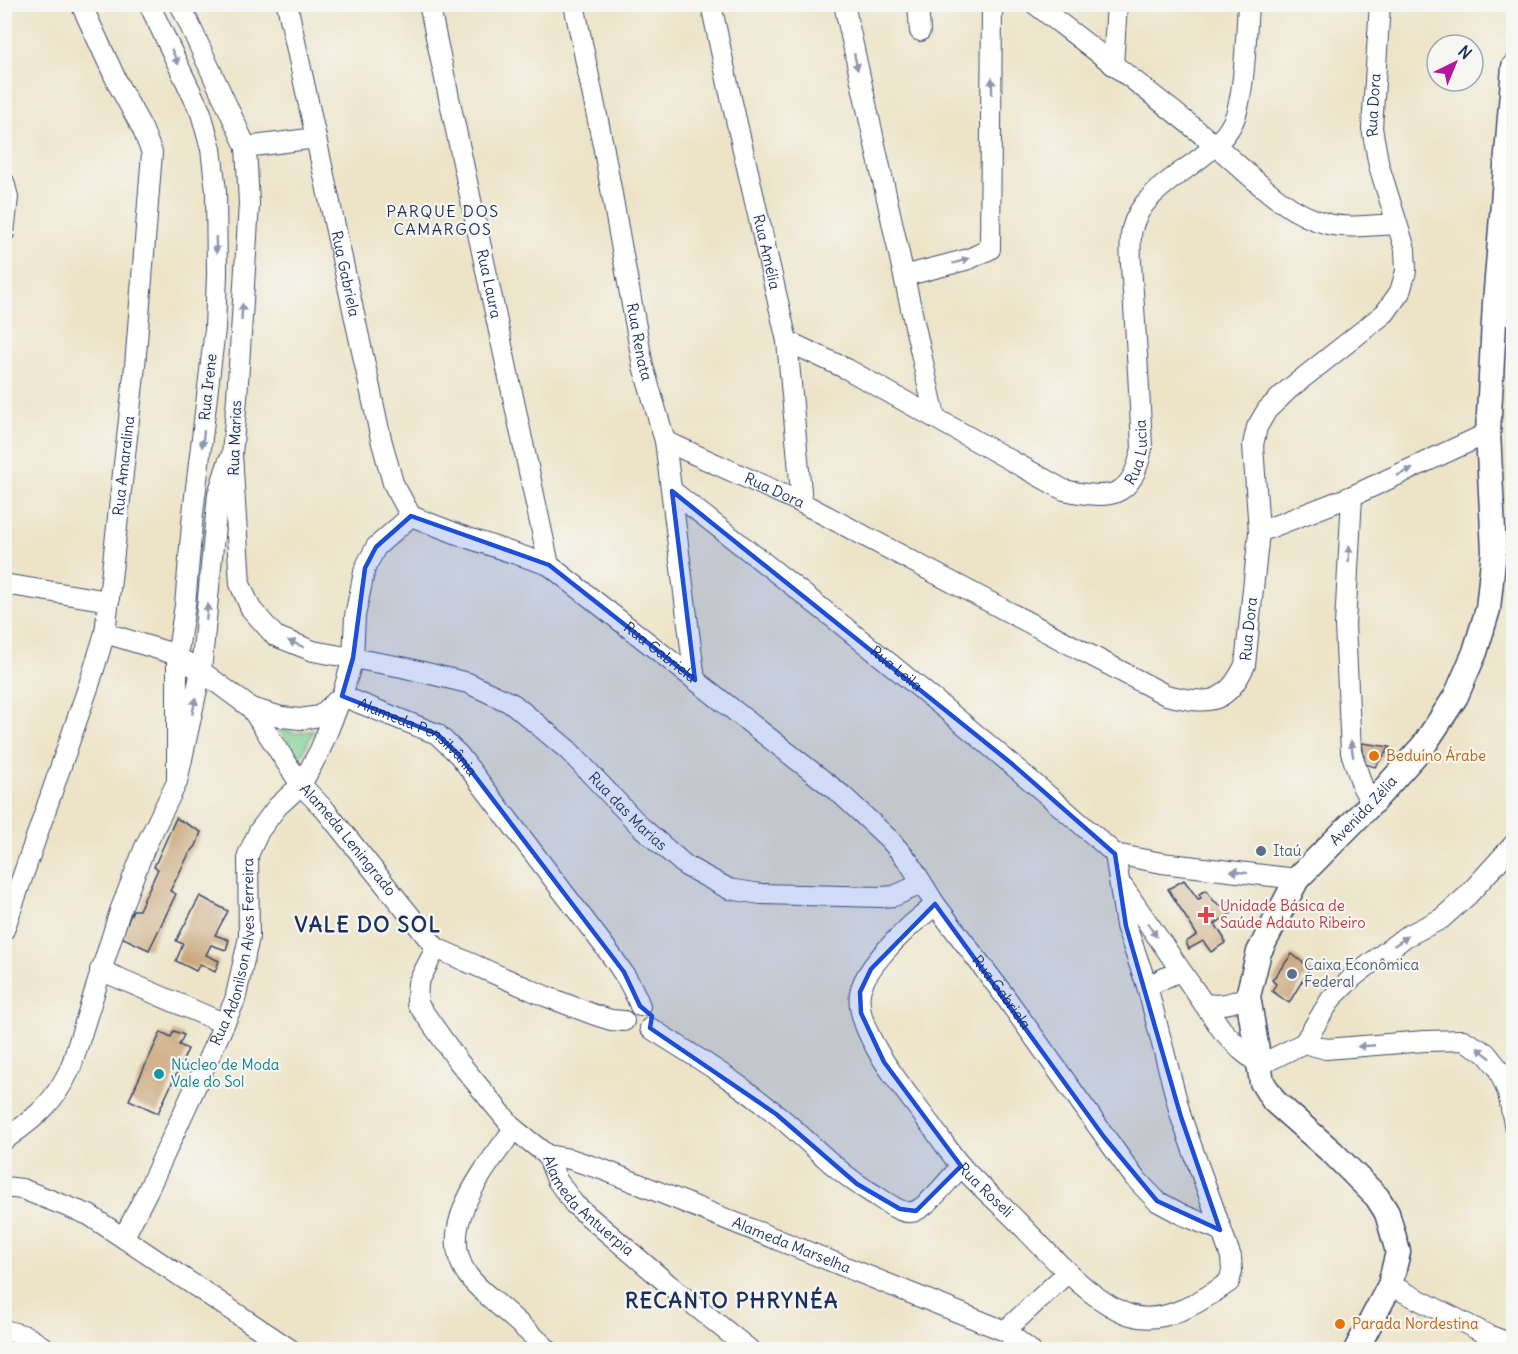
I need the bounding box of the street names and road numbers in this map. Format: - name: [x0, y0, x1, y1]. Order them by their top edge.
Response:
- street label: Rua Dora: [1362, 72, 1385, 139]
- street label: Rua Amélia: [749, 212, 785, 292]
- street label: Rua Gabriela: [327, 229, 364, 319]
- street label: Rua Laura: [473, 247, 506, 320]
- street label: Rua Renata: [623, 301, 657, 383]
- street label: Rua Irene: [195, 353, 220, 421]
- street label: Rua Marias: [224, 400, 245, 476]
- street label: Rua Amaralina: [108, 414, 138, 517]
- street label: Rua Lucia: [1120, 419, 1151, 488]
- street label: Rua Dora: [741, 468, 808, 512]
- street label: Rua Dora: [1235, 596, 1261, 662]
- street label: Rua Gabriela: [620, 617, 701, 687]
- street label: Rua Leila: [867, 641, 927, 695]
- street label: Alameda Pensilvânia: [355, 693, 482, 780]
- street label: Rua das Marias: [585, 768, 671, 854]
- street label: Avenida Zélia: [1325, 771, 1401, 849]
- street label: Alameda Leningrado: [296, 779, 400, 900]
- street label: Rua Adonilson Alves Ferreira: [206, 857, 258, 1048]
- street label: Rua Gabriela: [968, 951, 1036, 1033]
- street label: Alameda Antuerpia: [539, 1152, 638, 1260]
- street label: Rua Roseli: [954, 1159, 1017, 1221]
- street label: Alameda Marselha: [730, 1212, 854, 1277]

